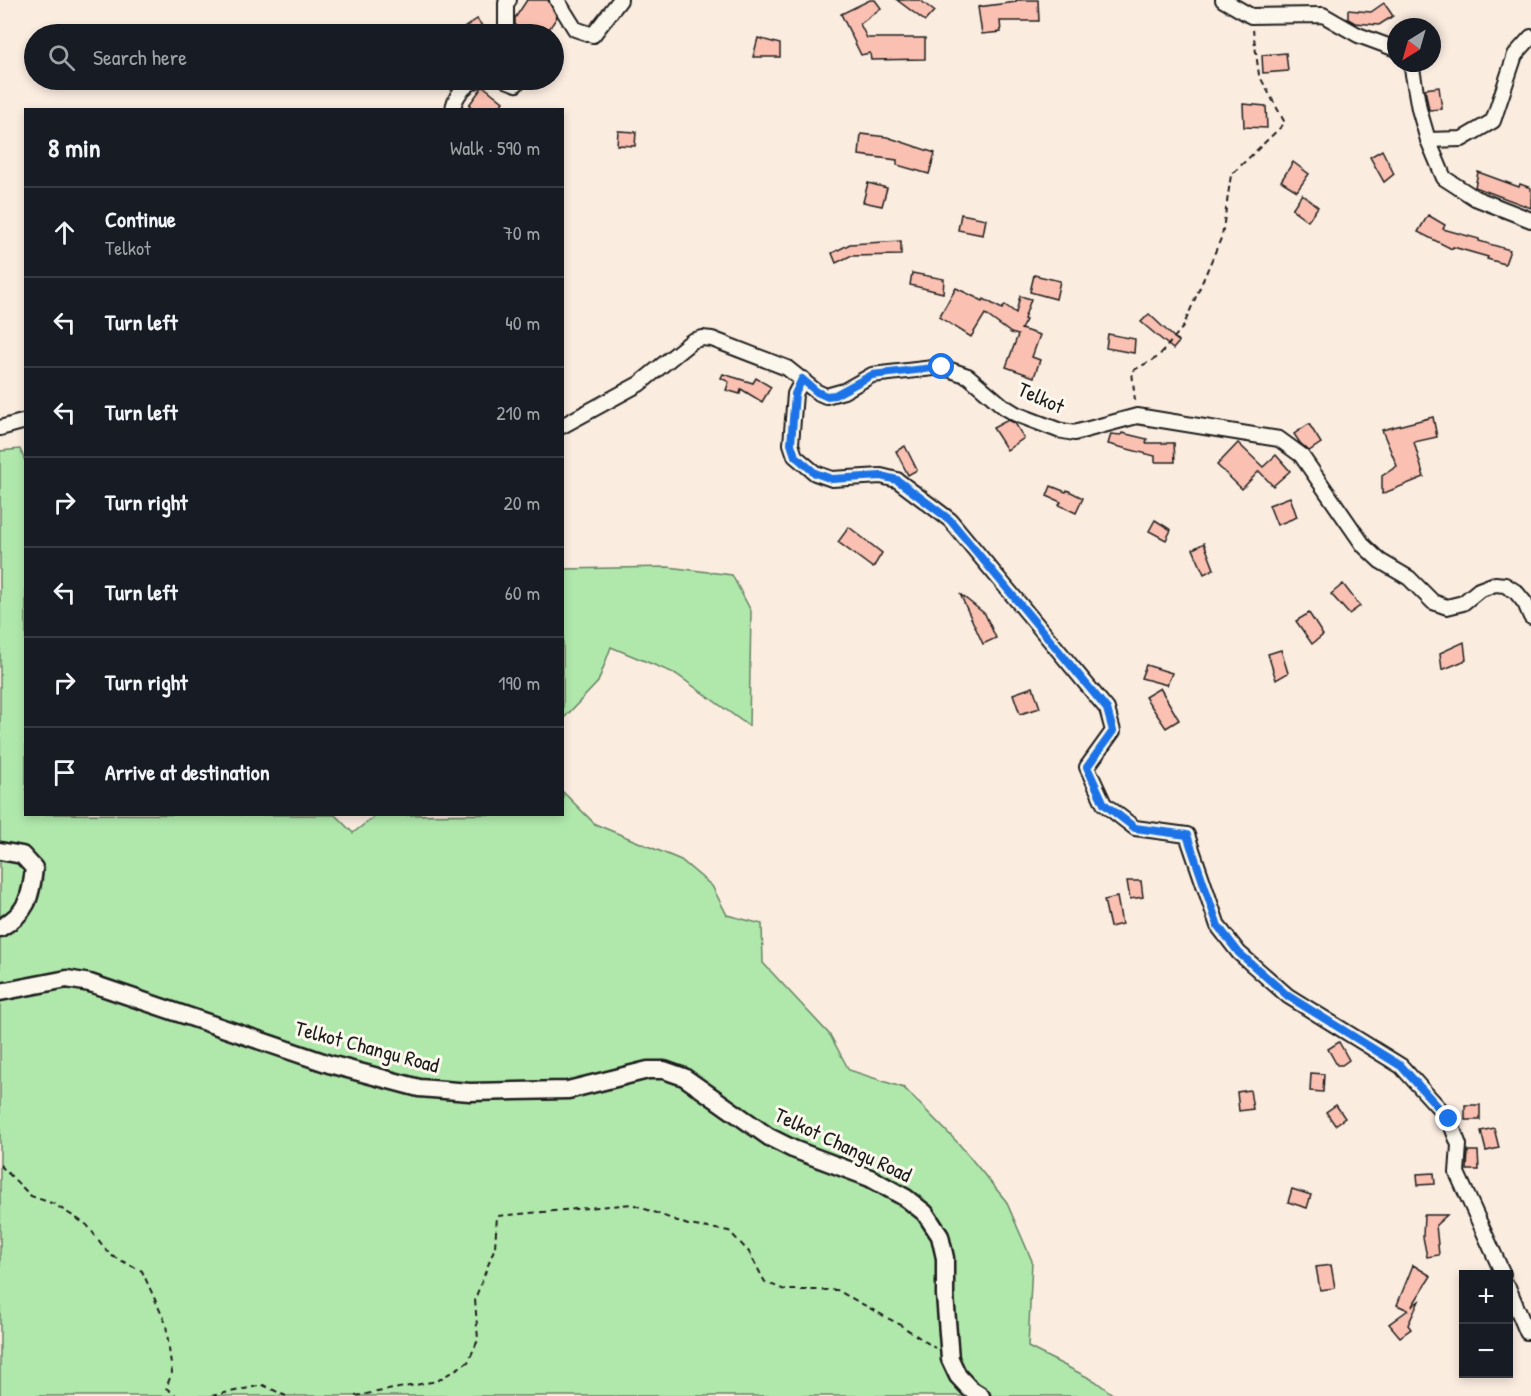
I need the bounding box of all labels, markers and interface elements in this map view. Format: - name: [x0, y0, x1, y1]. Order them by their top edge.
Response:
- north arrow: [1387, 18, 1441, 72]
- search box: [24, 24, 564, 90]
- icon: search: [45, 41, 78, 74]
- text: Search here: [93, 42, 187, 72]
- text: 8 min: [48, 130, 101, 165]
- text: Walk · 590 m: [450, 134, 540, 161]
- text: Continue: [105, 204, 176, 234]
- icon: ahead: [48, 216, 81, 249]
- text: 70 m: [503, 219, 540, 246]
- text: Telkot: [105, 234, 151, 261]
- icon: left: [48, 306, 81, 339]
- text: Turn left: [105, 307, 178, 337]
- text: 40 m: [505, 309, 540, 336]
- route start: [928, 353, 954, 379]
- street label: Telkot: [1013, 374, 1070, 421]
- icon: left: [48, 396, 81, 429]
- text: Turn left: [105, 397, 178, 427]
- text: 210 m: [496, 399, 540, 426]
- icon: right: [48, 486, 81, 519]
- text: Turn right: [105, 487, 188, 517]
- text: 20 m: [503, 489, 540, 516]
- icon: left: [48, 576, 81, 609]
- text: Turn left: [105, 577, 178, 607]
- text: 60 m: [505, 579, 540, 606]
- icon: right: [48, 666, 81, 699]
- text: Turn right: [105, 667, 188, 697]
- text: 190 m: [498, 669, 540, 696]
- icon: arrive: [48, 756, 81, 789]
- text: Arrive at destination: [105, 757, 270, 787]
- street label: Telkot Changu Road: [292, 1013, 442, 1080]
- street label: Telkot Changu Road: [770, 1100, 916, 1189]
- route end: [1435, 1105, 1461, 1131]
- map controls: [1459, 1270, 1513, 1378]
- button: +: [1459, 1270, 1513, 1324]
- button: −: [1459, 1324, 1513, 1378]

